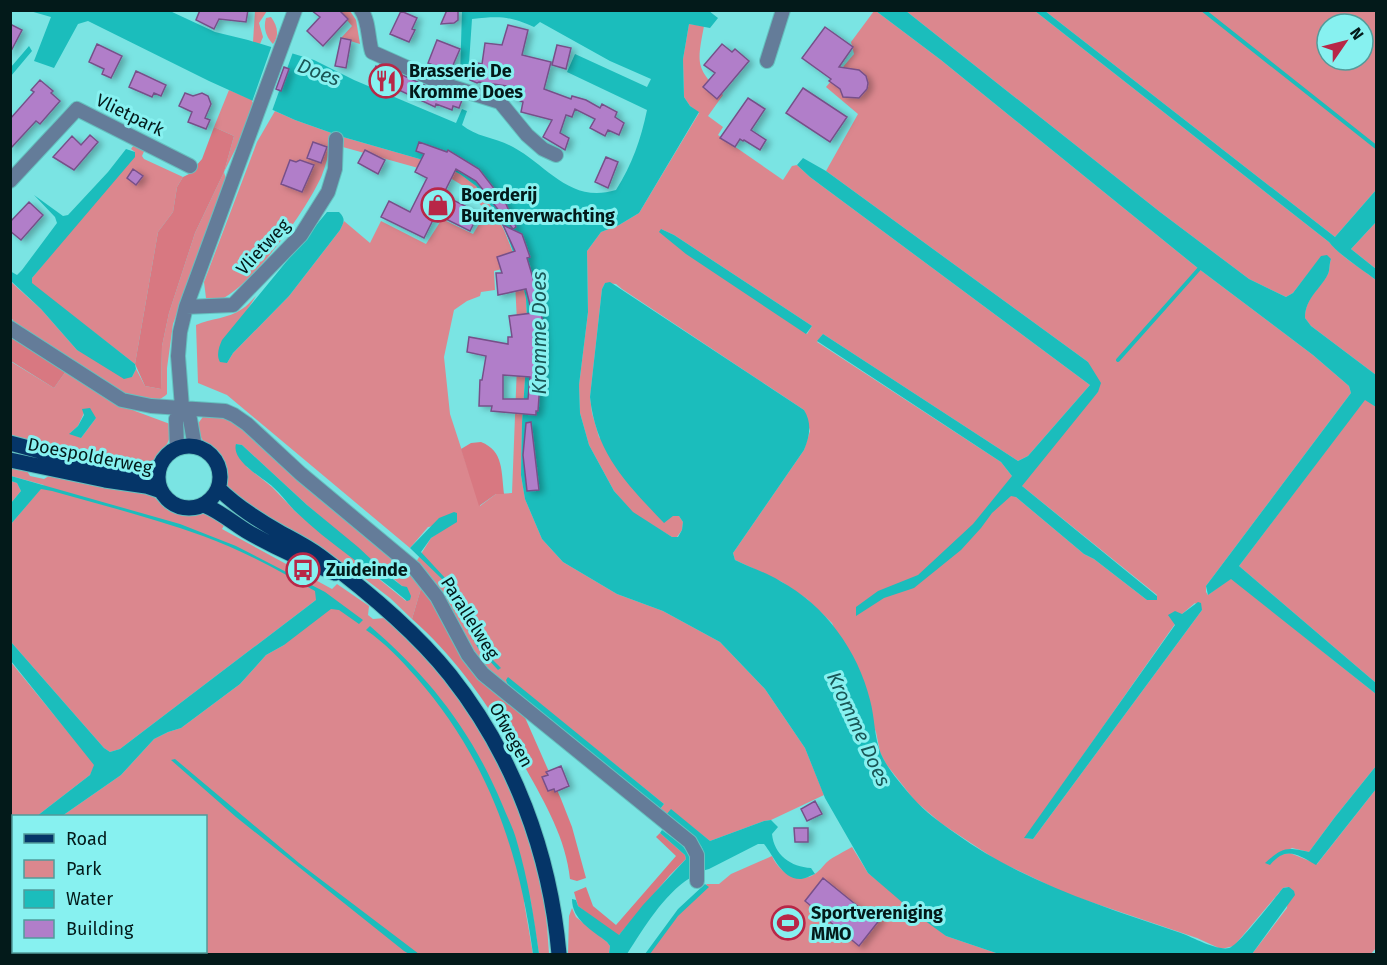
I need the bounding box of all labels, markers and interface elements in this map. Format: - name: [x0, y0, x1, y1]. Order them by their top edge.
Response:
- north arrow: [1315, 12, 1375, 72]
- text: N: [1346, 24, 1368, 43]
- water label: Does: [294, 53, 344, 91]
- place label: Brasserie De Kromme Does: [409, 60, 523, 103]
- restaurant icon: Brasserie De Kromme Does: [368, 63, 404, 99]
- street label: Vlietpark: [92, 89, 168, 141]
- place label: Boerderij Buitenverwachting: [461, 184, 615, 227]
- shop icon: Boerderij Buitenverwachting: [420, 187, 456, 223]
- street label: Vlietweg: [232, 214, 295, 280]
- water label: Kromme Does: [527, 271, 551, 395]
- street label: Doespolderweg: [26, 433, 155, 479]
- bus stop icon: Zuideinde: [285, 552, 321, 588]
- place label: Zuideinde: [326, 559, 408, 581]
- street label: Parallelweg: [436, 573, 504, 664]
- water label: Kromme Does: [822, 668, 896, 790]
- street label: Ofwegen: [484, 699, 538, 771]
- legend: [12, 815, 207, 953]
- text: Road: [66, 828, 108, 850]
- text: Park: [66, 858, 102, 880]
- text: Water: [66, 888, 113, 910]
- place label: Sportvereniging MMO: [811, 902, 943, 945]
- sports icon: Sportvereniging MMO: [770, 905, 806, 941]
- text: Building: [66, 918, 134, 940]

